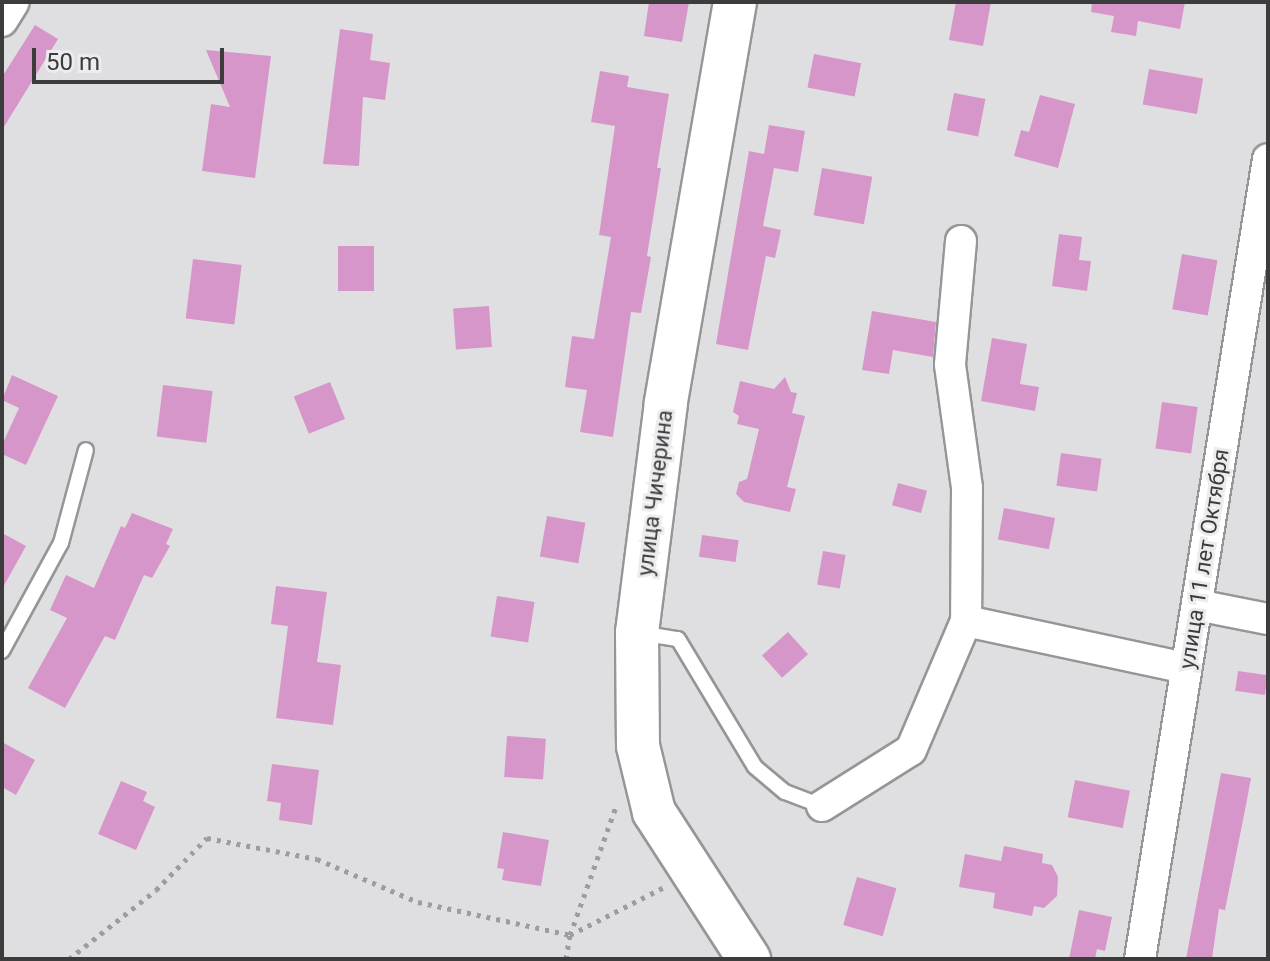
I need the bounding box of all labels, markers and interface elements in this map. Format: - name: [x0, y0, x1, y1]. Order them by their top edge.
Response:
- scale bar: [36, 32, 228, 82]
- text: 50 m: [46, 48, 100, 76]
- street label: улица Чичерина: [632, 409, 678, 577]
- street label: улица 11 лет Октября: [1174, 447, 1234, 671]

